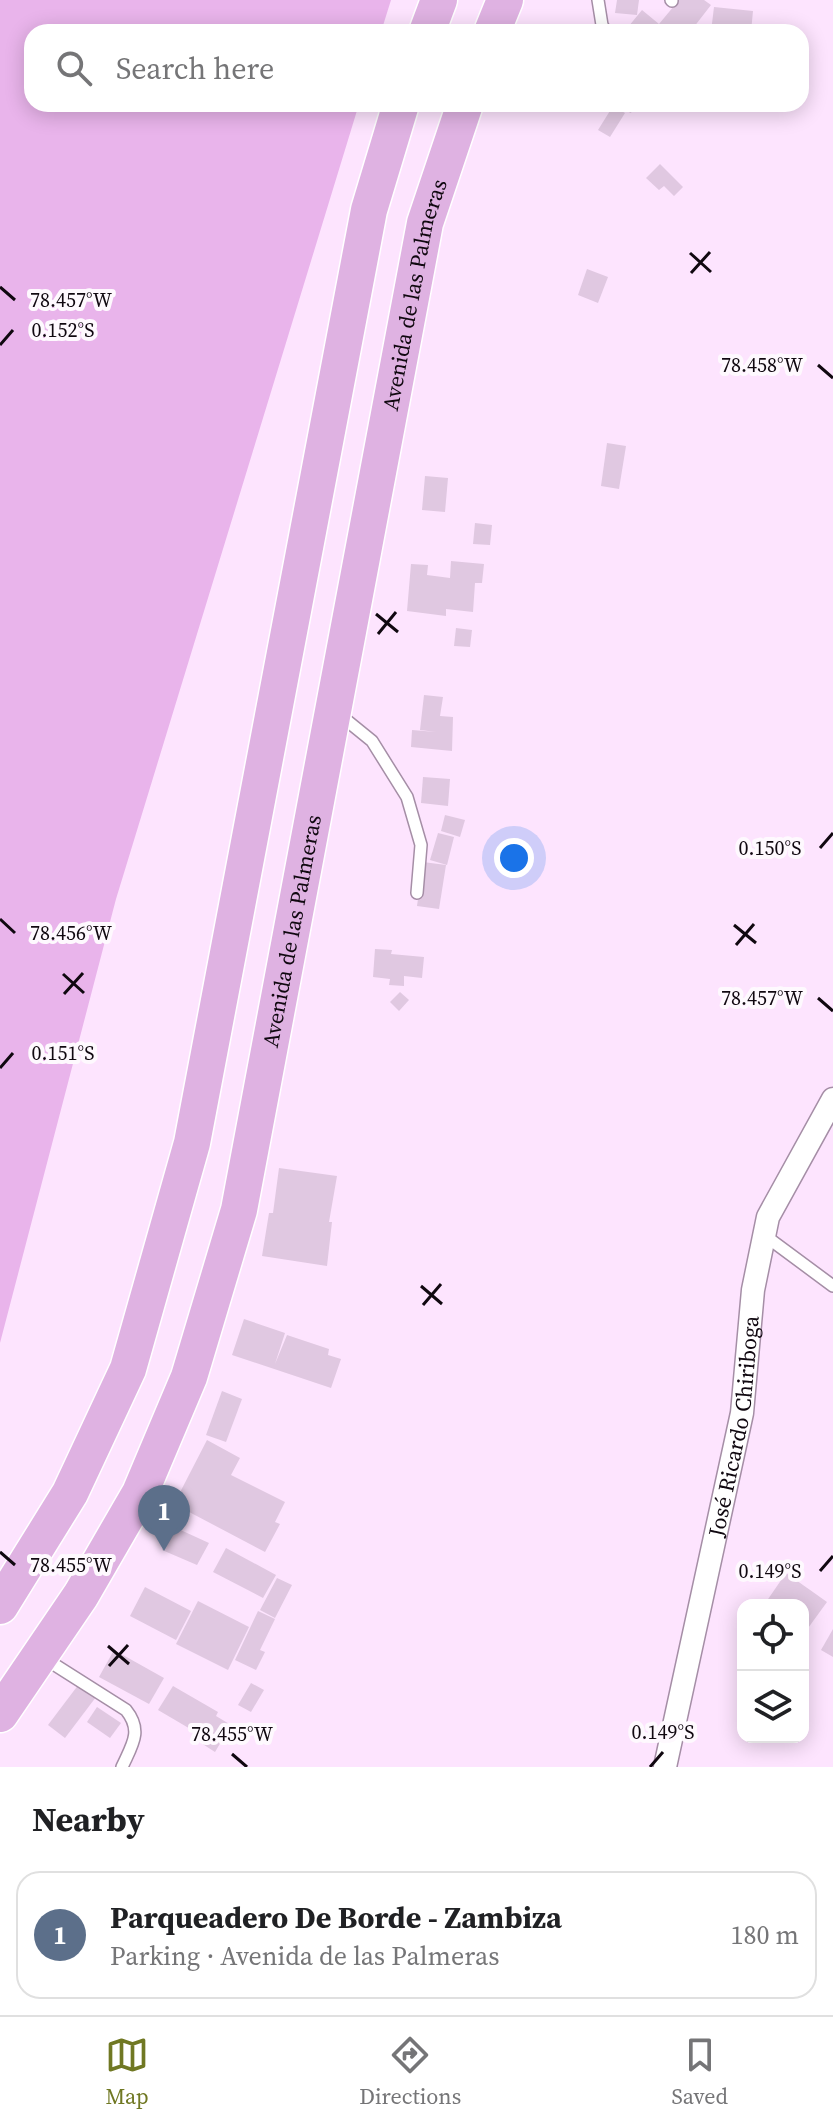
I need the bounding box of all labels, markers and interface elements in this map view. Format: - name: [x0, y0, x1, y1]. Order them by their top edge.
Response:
- search box: [24, 24, 809, 112]
- icon: search: [52, 46, 96, 90]
- text: Search here: [116, 48, 274, 89]
- street label: Avenida de las Palmeras: [375, 175, 454, 413]
- text: 78.457°W: [30, 286, 113, 314]
- text: 0.152°S: [32, 316, 94, 344]
- text: 78.458°W: [721, 351, 804, 379]
- street label: Avenida de las Palmeras: [255, 812, 328, 1050]
- text: 0.150°S: [739, 834, 801, 862]
- your location: [494, 838, 534, 878]
- text: 78.456°W: [30, 919, 113, 947]
- text: 78.457°W: [721, 984, 804, 1012]
- text: 0.151°S: [32, 1039, 94, 1067]
- street label: José Ricardo Chiriboga: [700, 1314, 766, 1540]
- pin: 1: [138, 1485, 190, 1551]
- text: 78.455°W: [30, 1551, 113, 1579]
- text: 0.149°S: [739, 1557, 801, 1585]
- map controls: [737, 1599, 809, 1743]
- button: locate: [737, 1599, 809, 1671]
- button: layers: [737, 1671, 809, 1743]
- text: 0.149°S: [632, 1718, 694, 1746]
- text: 78.455°W: [191, 1720, 274, 1748]
- text: Nearby: [32, 1796, 145, 1842]
- text: Parqueadero De Borde - Zambiza: [110, 1897, 562, 1938]
- text: 1: [53, 1917, 67, 1953]
- text: 180 m: [731, 1917, 799, 1953]
- text: Parking · Avenida de las Palmeras: [110, 1938, 499, 1974]
- tab: Map: [105, 2033, 149, 2111]
- tab: Directions: [359, 2033, 461, 2111]
- tab: Saved: [671, 2033, 728, 2111]

